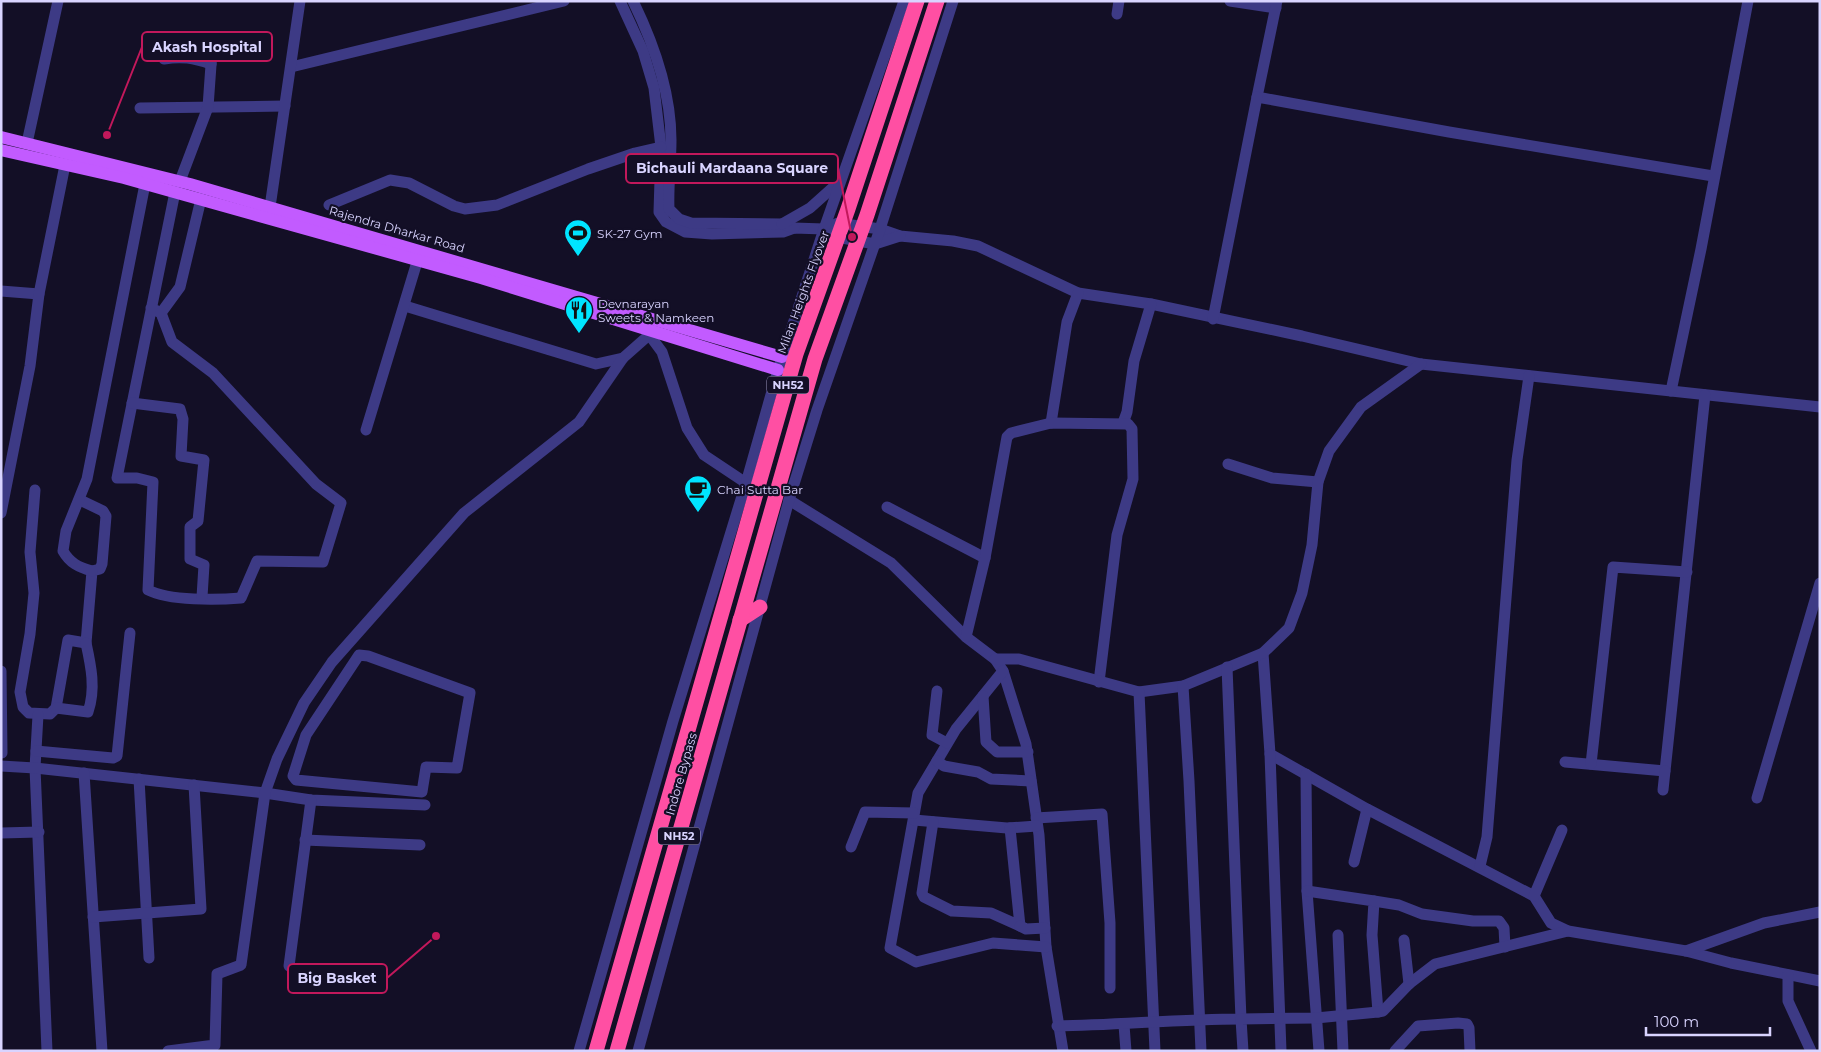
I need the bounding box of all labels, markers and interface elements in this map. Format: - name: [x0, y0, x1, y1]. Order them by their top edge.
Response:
- callout: Akash Hospital: [142, 32, 272, 61]
- text: Akash Hospital: [151, 38, 262, 56]
- callout: Bichauli Mardaana Square: [626, 154, 838, 183]
- text: Bichauli Mardaana Square: [636, 159, 828, 177]
- street label: Rajendra Dharkar Road: [327, 202, 467, 256]
- sports icon: SK-27 Gym: [563, 218, 593, 257]
- place label: SK-27 Gym: [597, 226, 662, 241]
- street label: Milan Heights Flyover: [774, 228, 832, 355]
- restaurant icon: Devnarayan Sweets & Namkeen: [564, 295, 594, 334]
- place label: Devnarayan Sweets & Namkeen: [598, 296, 714, 325]
- road number: NH52: [767, 376, 809, 394]
- cafe icon: Chai Sutta Bar: [683, 474, 713, 513]
- place label: Chai Sutta Bar: [717, 482, 803, 497]
- street label: Indore Bypass: [662, 731, 700, 817]
- road number: NH52: [658, 828, 700, 844]
- callout: Big Basket: [288, 964, 387, 993]
- text: Big Basket: [297, 969, 377, 987]
- scale bar: [1646, 1004, 1770, 1036]
- text: 100 m: [1654, 1012, 1699, 1031]

